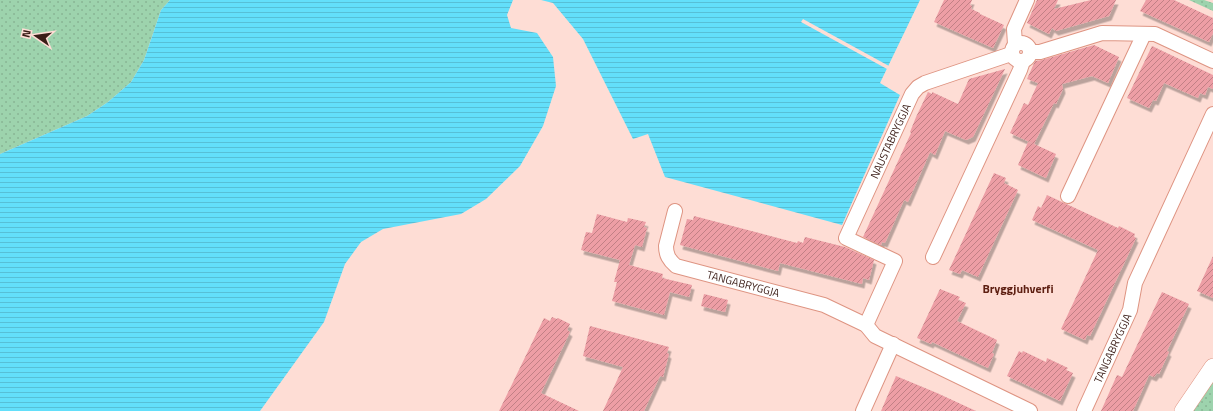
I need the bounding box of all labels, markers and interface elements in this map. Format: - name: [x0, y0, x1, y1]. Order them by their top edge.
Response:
- north arrow: [16, 16, 56, 56]
- text: N: [18, 28, 35, 39]
- street label: NAUSTABRYGGJA: [866, 101, 915, 181]
- street label: TANGABRYGGJA: [705, 266, 782, 301]
- district label: Bryggjuhverfi: [983, 279, 1053, 298]
- street label: TANGABRYGGJA: [1090, 310, 1136, 386]

